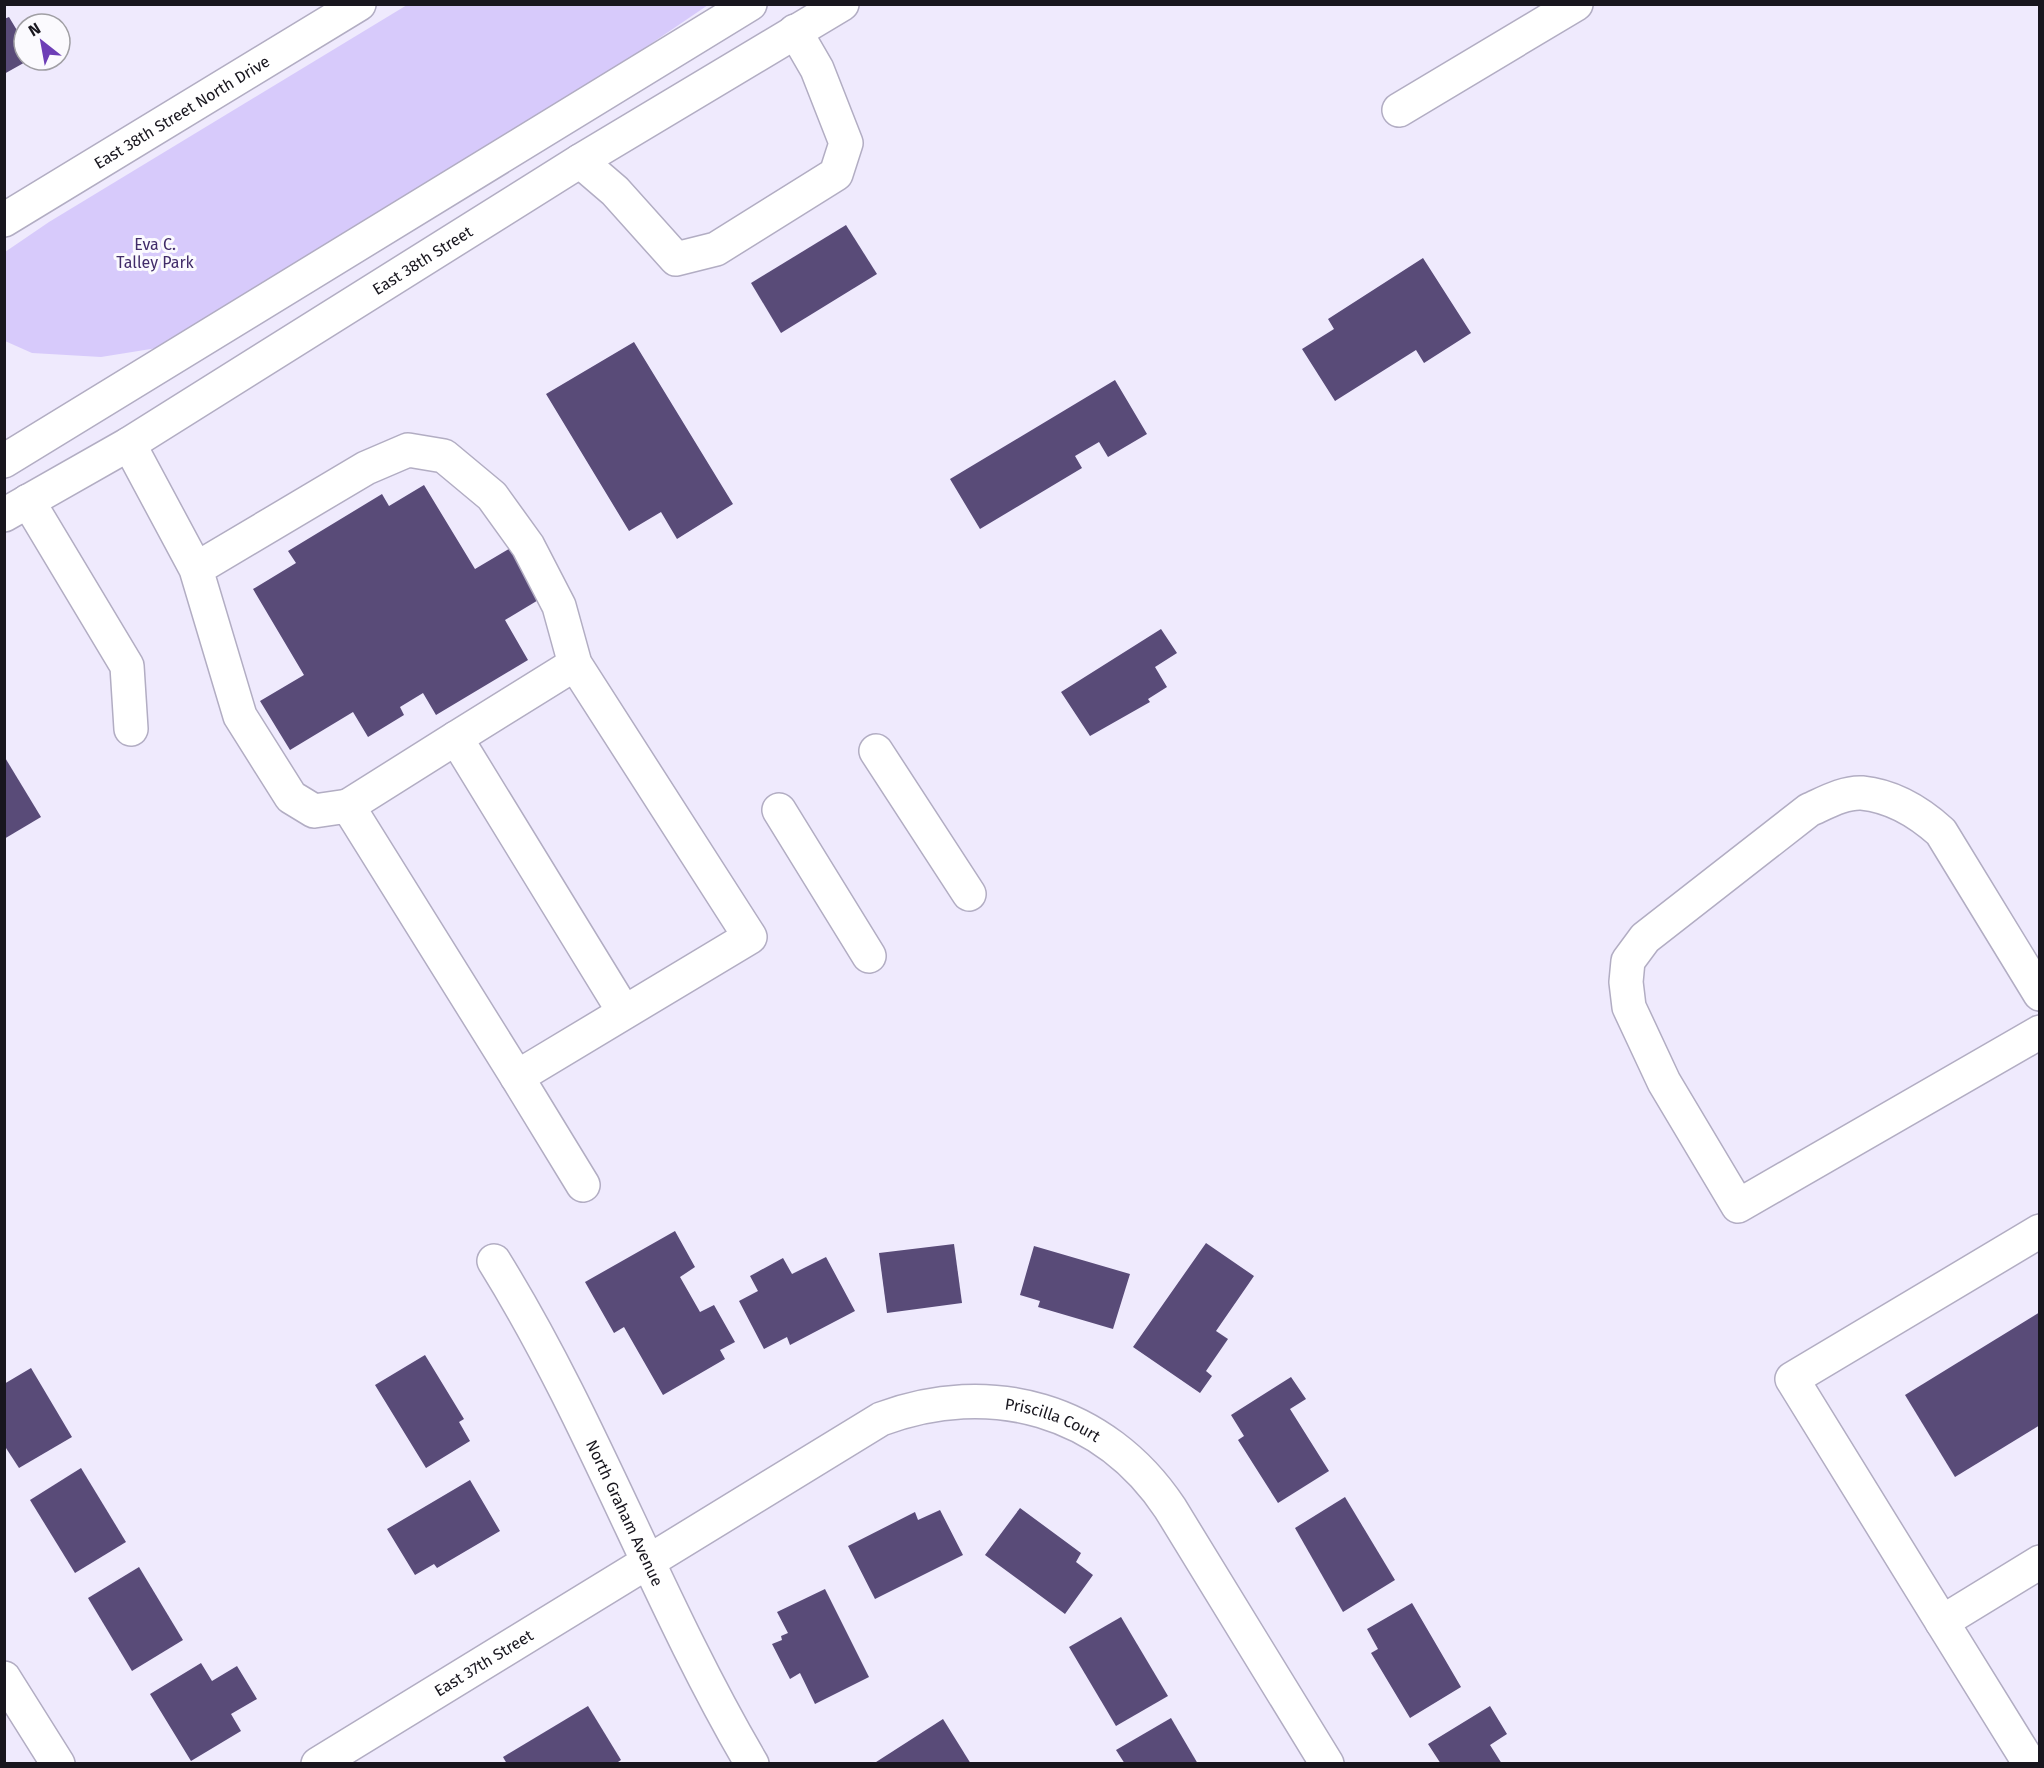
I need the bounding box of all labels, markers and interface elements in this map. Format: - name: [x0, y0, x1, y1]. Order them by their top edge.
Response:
- north arrow: [12, 12, 72, 72]
- text: N: [25, 19, 44, 40]
- street label: East 38th Street North Drive: [91, 52, 273, 173]
- street label: East 38th Street: [369, 222, 476, 299]
- park label: Eva C. Talley Park: [116, 235, 195, 272]
- street label: Priscilla Court: [1004, 1394, 1104, 1446]
- street label: North Graham Avenue: [582, 1437, 667, 1589]
- street label: East 37th Street: [431, 1625, 537, 1701]

